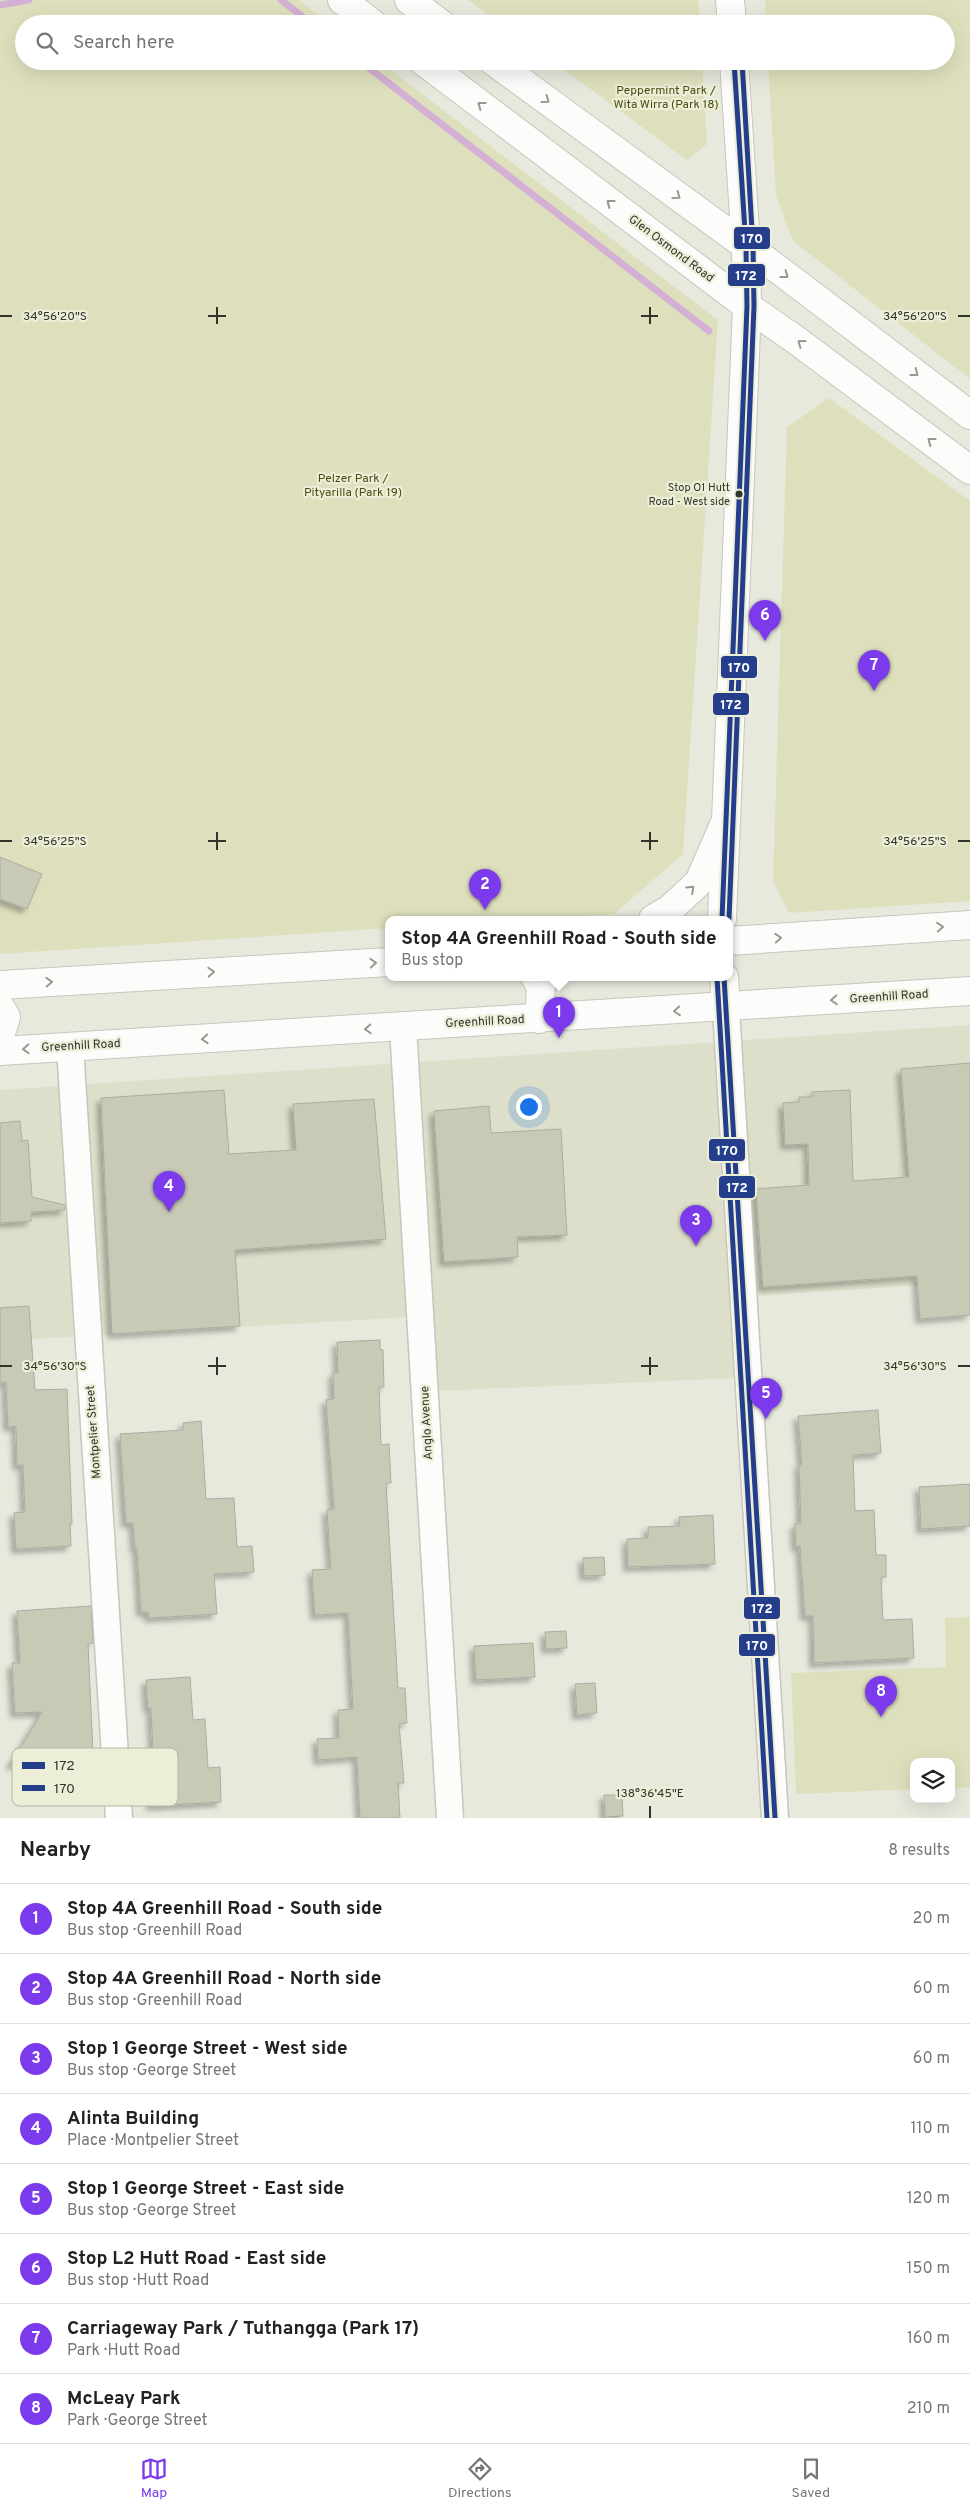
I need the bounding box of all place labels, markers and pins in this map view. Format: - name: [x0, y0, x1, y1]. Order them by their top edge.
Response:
- place label: Stop O1 Hutt Road - West side: [649, 481, 730, 509]
- marker: Stop O1 Hutt Road - West side: [734, 489, 744, 499]
- pin: 6: [749, 600, 781, 641]
- pin: 7: [858, 650, 890, 691]
- pin: 2: [469, 869, 501, 910]
- pin: 1: [543, 997, 575, 1038]
- pin: 4: [153, 1171, 185, 1212]
- pin: 3: [680, 1205, 712, 1246]
- pin: 5: [750, 1378, 782, 1419]
- pin: 8: [865, 1676, 897, 1717]

